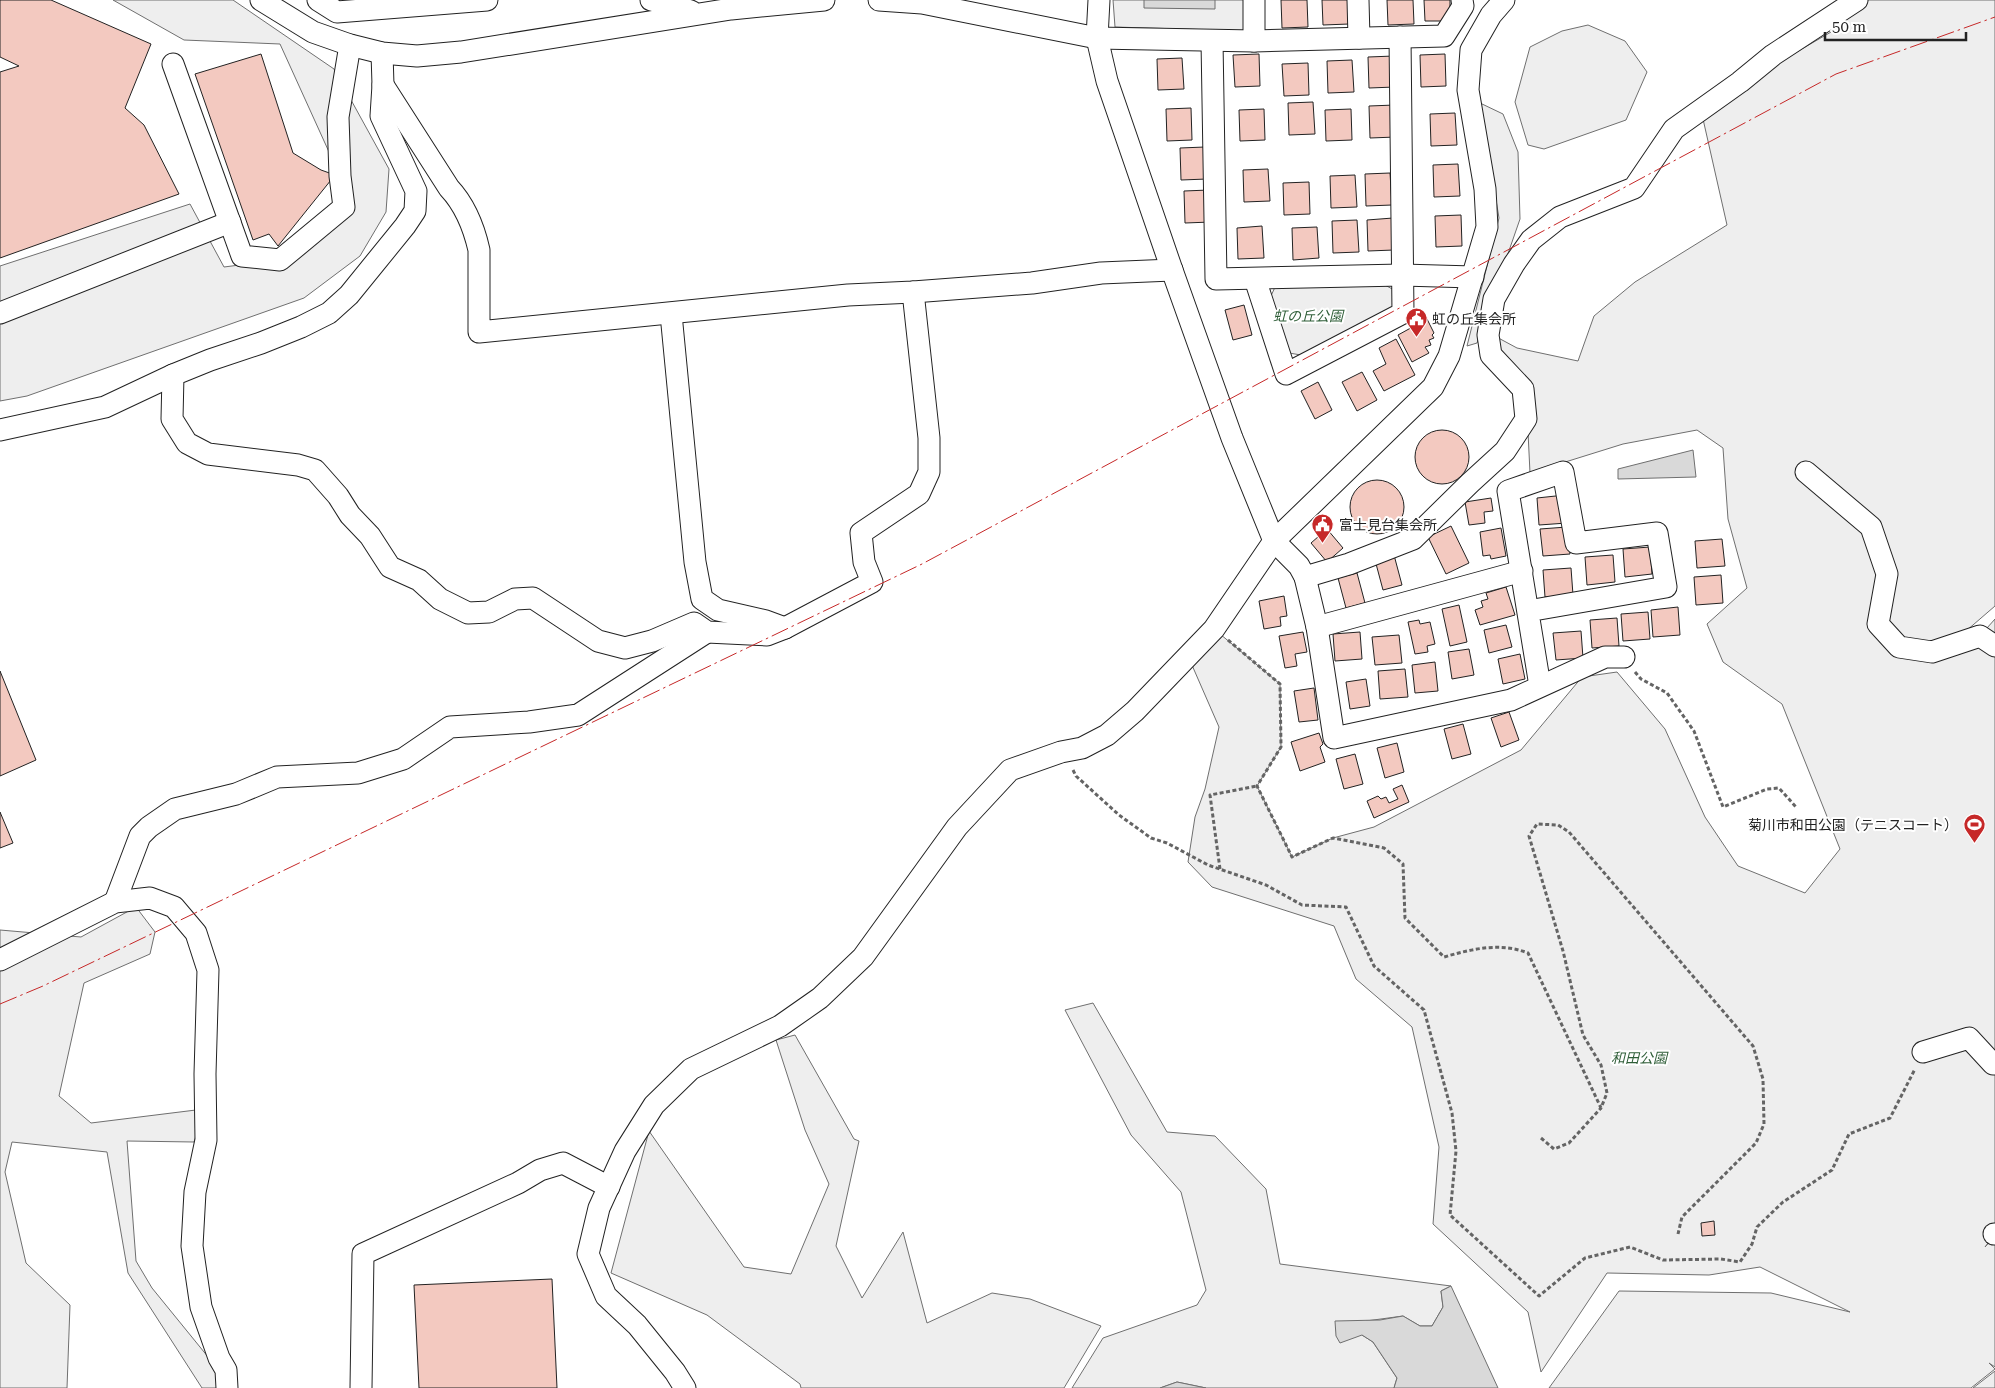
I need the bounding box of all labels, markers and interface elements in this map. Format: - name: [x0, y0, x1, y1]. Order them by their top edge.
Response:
- scale bar: [1825, 10, 1966, 42]
- text: 50 m: [1832, 18, 1867, 36]
- public building icon: 虹の丘集会所: [1404, 307, 1428, 338]
- park label: 虹の丘公園: [1273, 308, 1345, 324]
- place label: 虹の丘集会所: [1432, 311, 1516, 327]
- public building icon: 富士見台集会所: [1311, 513, 1335, 544]
- place label: 富士見台集会所: [1339, 517, 1437, 533]
- sports icon: 菊川市和田公園（テニスコート）: [1962, 813, 1986, 844]
- place label: 菊川市和田公園（テニスコート）: [1748, 817, 1958, 833]
- park label: 和田公園: [1611, 1050, 1669, 1066]

